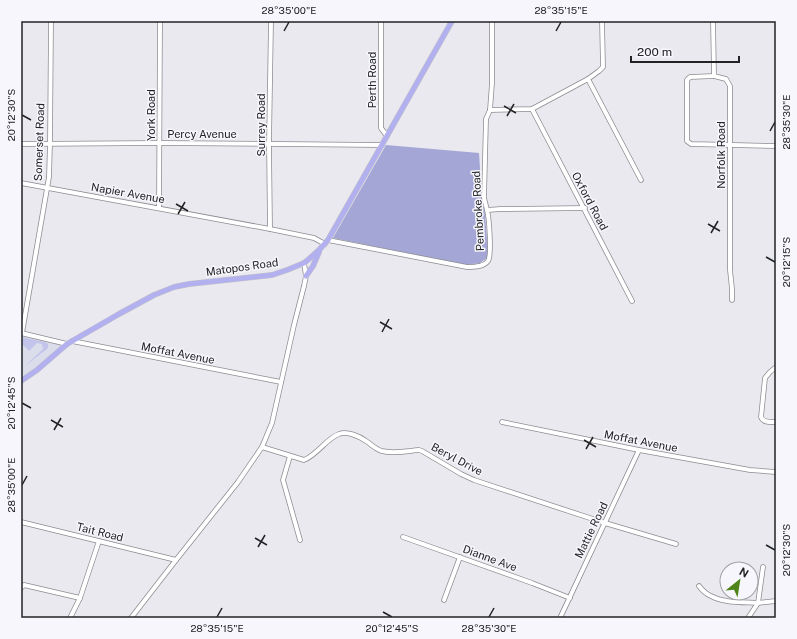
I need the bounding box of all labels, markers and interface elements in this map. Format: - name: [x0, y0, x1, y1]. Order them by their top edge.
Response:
- text: 28°35'00"E: [262, 4, 316, 16]
- text: 28°35'15"E: [534, 4, 588, 16]
- scale bar: [631, 38, 739, 64]
- text: 200 m: [637, 45, 672, 59]
- street label: Perth Road: [366, 52, 378, 108]
- text: 20°12'30"S: [5, 88, 17, 141]
- street label: York Road: [145, 89, 157, 141]
- street label: Surrey Road: [255, 93, 267, 157]
- text: 28°35'30"E: [780, 94, 792, 150]
- street label: Somerset Road: [32, 103, 46, 181]
- street label: Norfolk Road: [715, 121, 727, 189]
- street label: Percy Avenue: [167, 128, 237, 140]
- street label: Oxford Road: [570, 170, 610, 232]
- street label: Pembroke Road: [470, 171, 486, 251]
- street label: Napier Avenue: [90, 181, 166, 205]
- text: 20°12'15"S: [780, 236, 792, 287]
- street label: Matopos Road: [205, 256, 279, 278]
- street label: Moffat Avenue: [140, 340, 216, 366]
- text: 20°12'45"S: [5, 376, 17, 429]
- street label: Moffat Avenue: [603, 428, 679, 454]
- street label: Beryl Drive: [429, 440, 485, 478]
- text: 28°35'00"E: [5, 458, 17, 512]
- street label: Mattie Road: [572, 500, 610, 560]
- street label: Tait Road: [75, 520, 125, 544]
- text: 20°12'30"S: [780, 523, 792, 576]
- street label: Dianne Ave: [461, 543, 519, 573]
- north arrow: [719, 561, 759, 601]
- text: N: [737, 565, 751, 580]
- text: 28°35'15"E: [190, 622, 244, 634]
- text: 20°12'45"S: [366, 622, 419, 634]
- text: 28°35'30"E: [461, 622, 517, 634]

